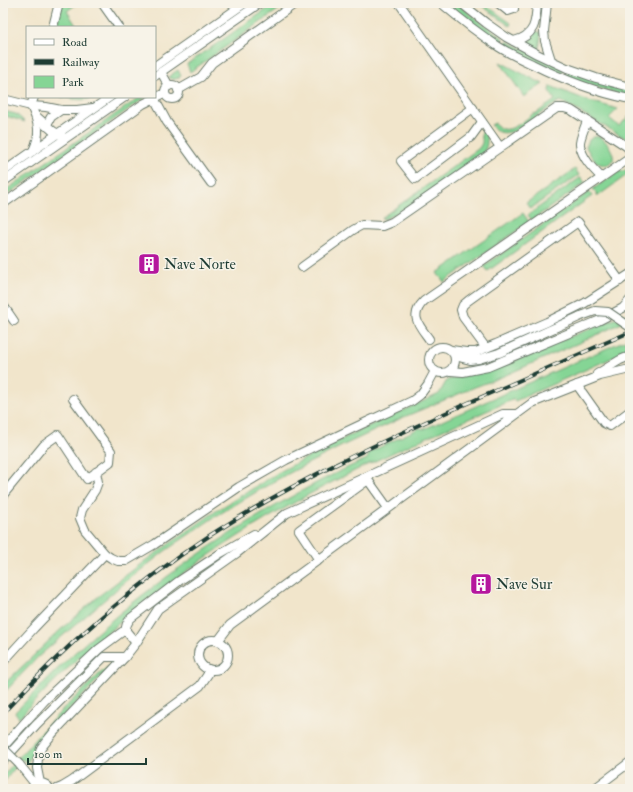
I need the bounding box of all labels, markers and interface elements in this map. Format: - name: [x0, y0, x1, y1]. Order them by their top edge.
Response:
- legend: [26, 26, 156, 98]
- text: Road: [62, 35, 87, 50]
- text: Railway: [62, 55, 100, 70]
- text: Park: [62, 75, 84, 90]
- building icon: Nave Norte: [136, 251, 162, 277]
- place label: Nave Norte: [164, 255, 236, 274]
- building icon: Nave Sur: [468, 571, 494, 597]
- place label: Nave Sur: [496, 575, 553, 594]
- scale bar: [28, 740, 146, 766]
- text: 100 m: [34, 747, 63, 762]

